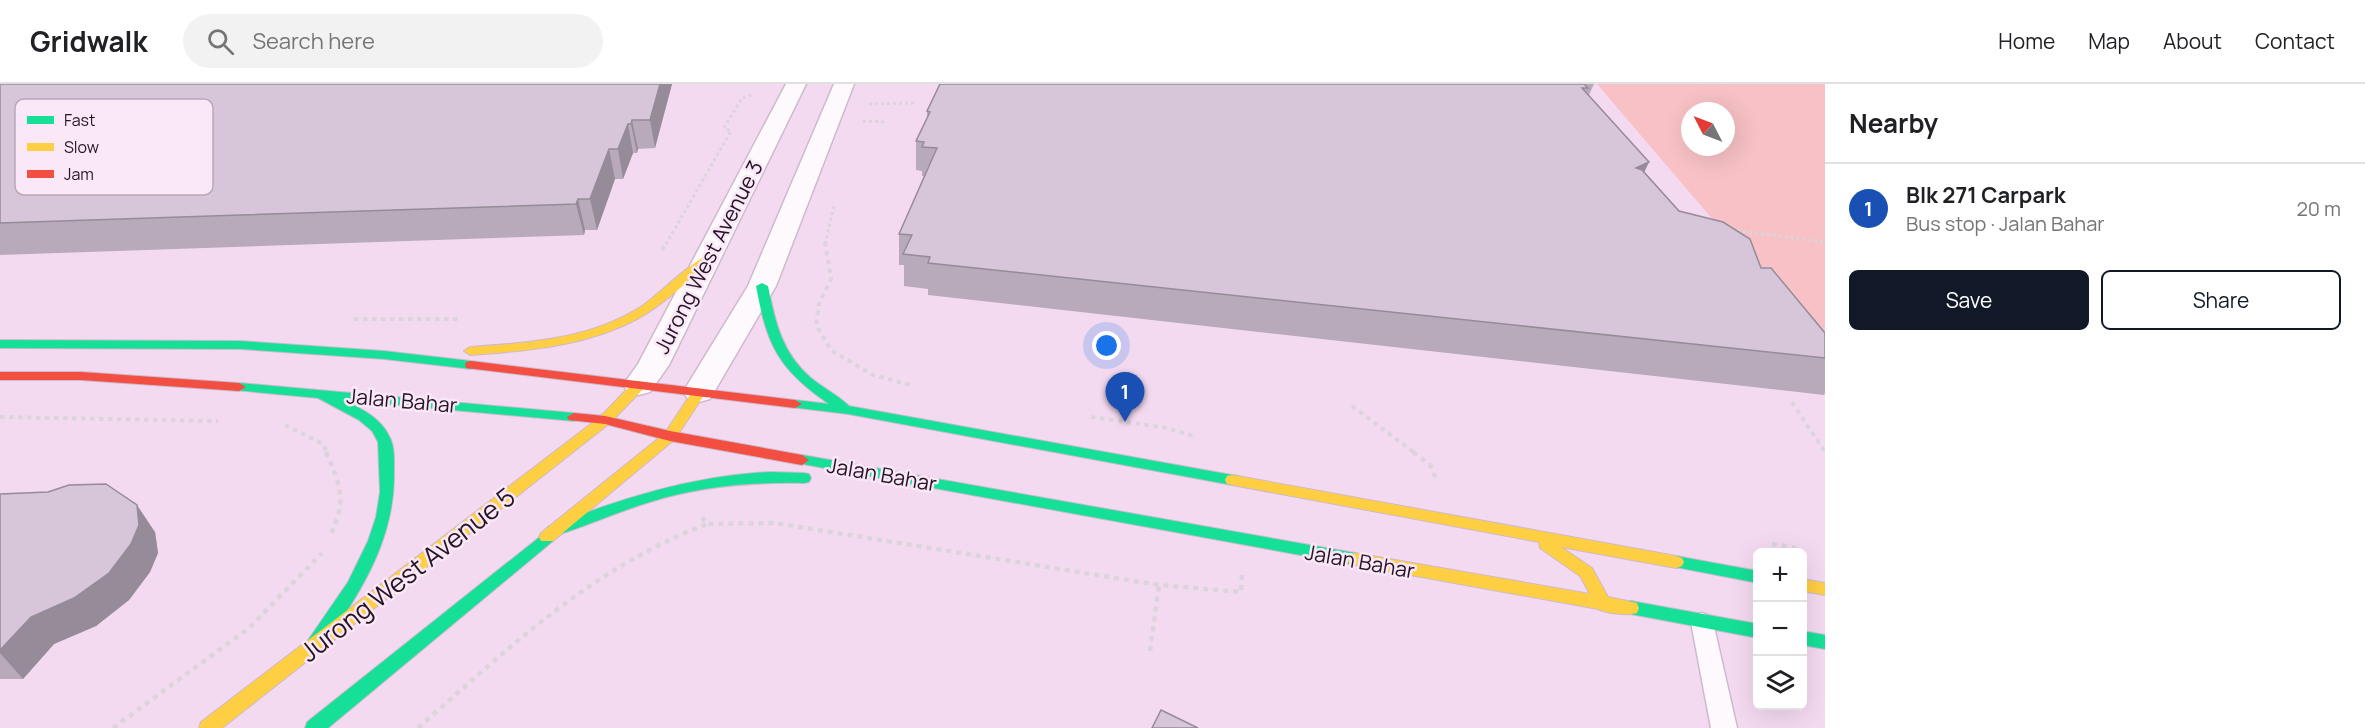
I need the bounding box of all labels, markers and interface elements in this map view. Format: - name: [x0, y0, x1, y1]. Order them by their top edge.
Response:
- search box: [183, 14, 603, 68]
- text: Gridwalk: [30, 22, 147, 60]
- icon: search: [204, 25, 237, 58]
- text: Search here: [252, 26, 375, 56]
- text: Home: [1998, 27, 2055, 55]
- text: Map: [2088, 27, 2130, 55]
- text: About: [2163, 27, 2222, 55]
- text: Contact: [2255, 27, 2335, 55]
- legend: [15, 99, 213, 195]
- north arrow: [1681, 102, 1735, 156]
- text: Nearby: [1849, 105, 1938, 141]
- text: Fast: [64, 109, 95, 131]
- text: Slow: [64, 136, 99, 158]
- street label: Jurong West Avenue 3: [647, 156, 769, 358]
- text: Jam: [64, 163, 94, 185]
- text: Blk 271 Carpark: [1906, 180, 2066, 210]
- text: 1: [1864, 195, 1873, 222]
- text: 20 m: [2296, 195, 2341, 222]
- text: Bus stop · Jalan Bahar: [1906, 210, 2105, 237]
- button: Save: [1849, 270, 2089, 330]
- button: Share: [2101, 270, 2341, 330]
- your location: [1092, 331, 1121, 360]
- pin: 1: [1106, 372, 1144, 422]
- street label: Jalan Bahar: [346, 381, 459, 419]
- street label: Jalan Bahar: [825, 451, 939, 497]
- street label: Jurong West Avenue 5: [292, 478, 522, 670]
- street label: Jalan Bahar: [1303, 538, 1417, 584]
- map controls: [1753, 548, 1807, 710]
- button: +: [1753, 548, 1807, 602]
- button: −: [1753, 602, 1807, 656]
- button: layers: [1753, 656, 1807, 710]

